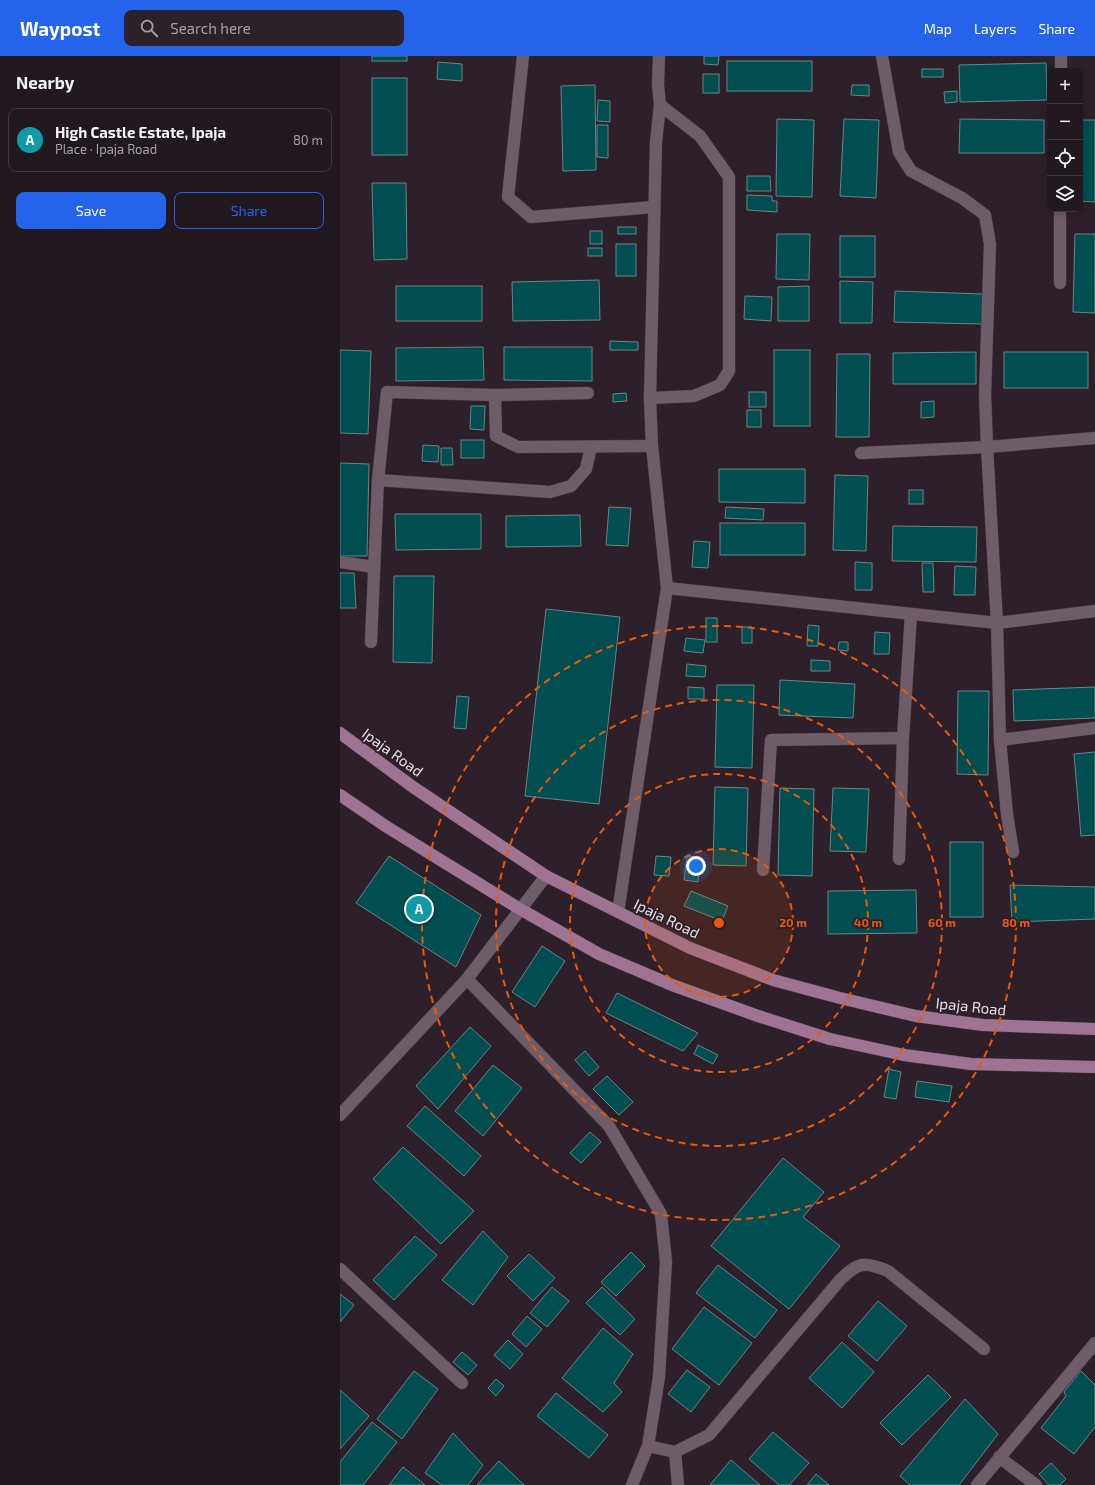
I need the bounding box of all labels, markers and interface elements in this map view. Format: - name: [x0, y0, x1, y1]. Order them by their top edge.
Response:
- search box: [124, 10, 404, 46]
- text: Waypost: [20, 17, 100, 40]
- icon: search: [138, 17, 160, 39]
- text: Search here: [170, 19, 251, 37]
- text: Map: [924, 20, 952, 37]
- text: Layers: [974, 20, 1016, 37]
- text: Share: [1038, 20, 1075, 37]
- map controls: [1047, 68, 1083, 212]
- button: +: [1047, 68, 1083, 104]
- text: Nearby: [16, 72, 74, 92]
- button: −: [1047, 104, 1083, 140]
- text: High Castle Estate, Ipaja: [55, 123, 226, 141]
- text: A: [26, 132, 34, 148]
- text: 80 m: [293, 132, 323, 148]
- button: locate: [1047, 140, 1083, 176]
- text: Place · Ipaja Road: [55, 141, 157, 157]
- button: layers: [1047, 176, 1083, 212]
- button: Save: [16, 192, 166, 229]
- button: Share: [174, 192, 324, 229]
- street label: Ipaja Road: [359, 724, 427, 781]
- your location: [686, 856, 706, 876]
- pin: A: [406, 894, 432, 924]
- street label: Ipaja Road: [631, 894, 703, 942]
- text: 20 m: [779, 915, 807, 929]
- text: 40 m: [854, 915, 882, 929]
- text: 60 m: [928, 915, 956, 929]
- text: 80 m: [1002, 915, 1030, 929]
- centre of rings: [712, 916, 726, 930]
- street label: Ipaja Road: [935, 993, 1007, 1020]

